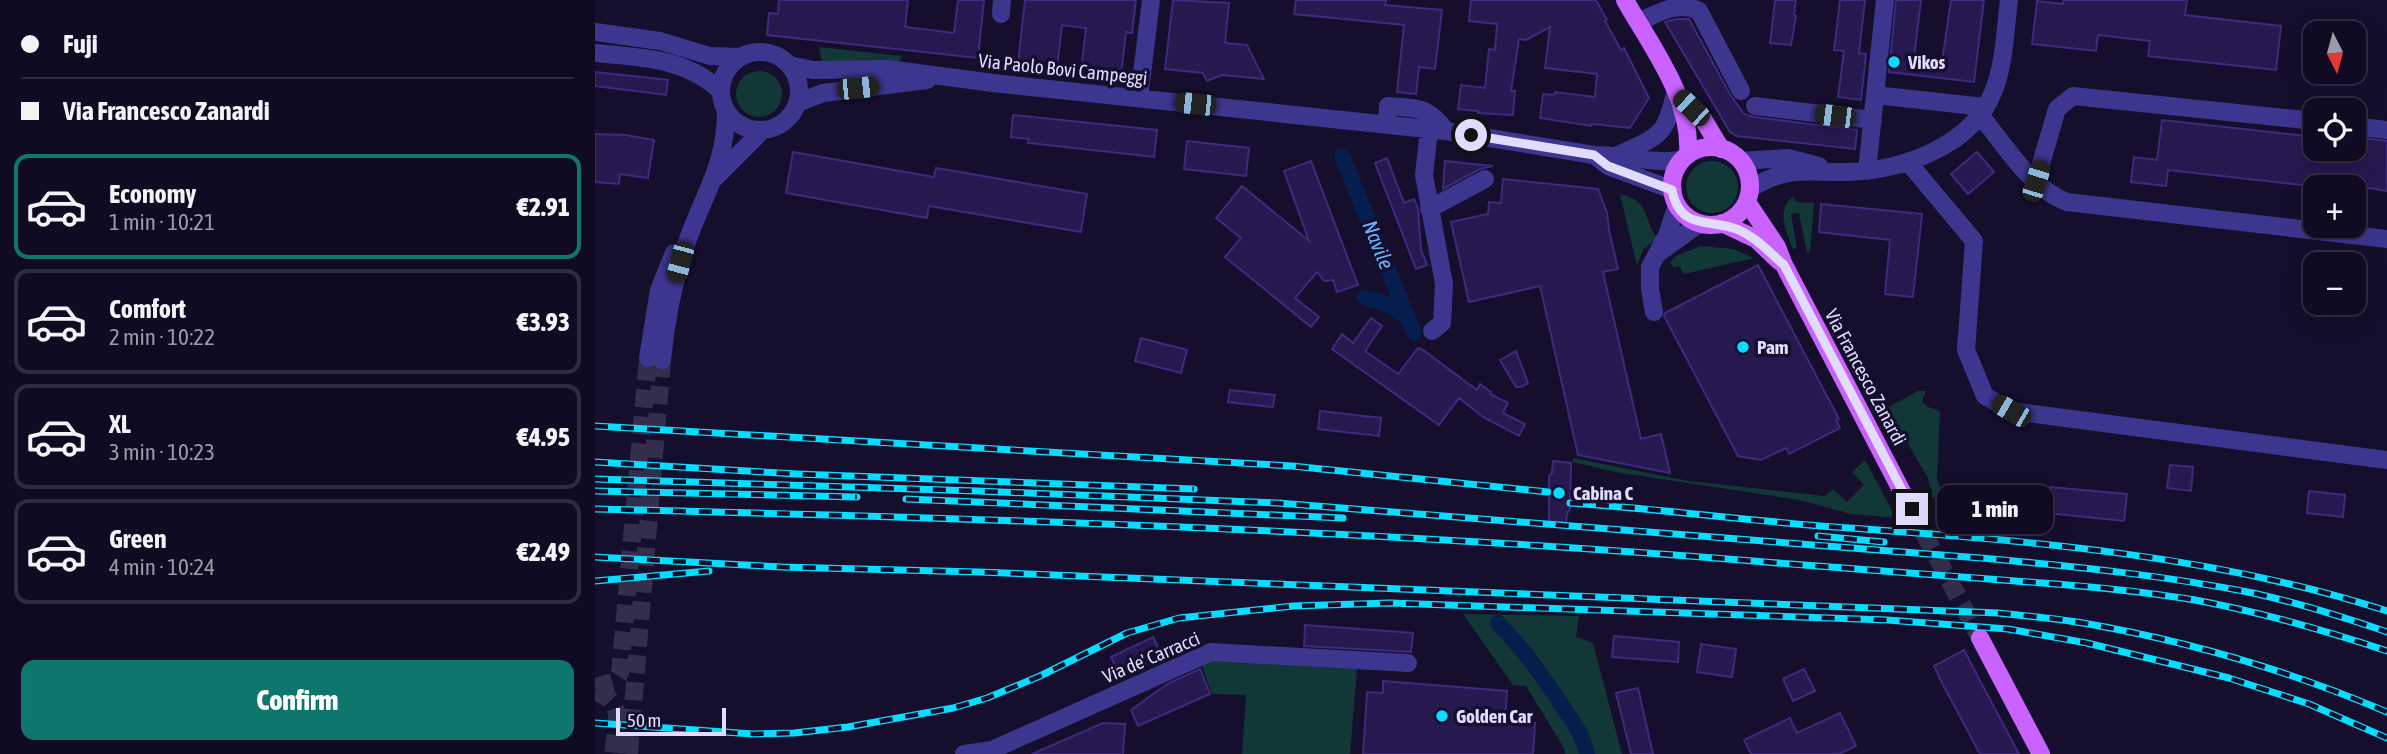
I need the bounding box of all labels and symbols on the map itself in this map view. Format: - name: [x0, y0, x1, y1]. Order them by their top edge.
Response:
- north arrow: [2303, 21, 2366, 84]
- street label: Via Paolo Bovi Campeggi: [977, 49, 1149, 89]
- place label: Vikos: [1907, 51, 1946, 73]
- marker: Vikos: [1886, 54, 1902, 70]
- car: [837, 75, 880, 101]
- car: [1669, 86, 1714, 130]
- car: [1174, 91, 1217, 117]
- car: [1813, 103, 1858, 129]
- route start: [1455, 119, 1487, 151]
- car: [2020, 158, 2053, 204]
- water label: Navile: [1358, 217, 1399, 272]
- car: [665, 239, 696, 285]
- street label: Via Francesco Zanardi: [1821, 305, 1911, 449]
- place label: Pam: [1757, 336, 1788, 358]
- marker: Pam: [1735, 339, 1751, 355]
- car: [1988, 391, 2035, 431]
- place label: Cabina C: [1573, 482, 1633, 504]
- callout: 1 min: [1937, 484, 2052, 534]
- marker: Cabina C: [1551, 485, 1567, 501]
- route end: [1896, 493, 1928, 525]
- street label: Via de' Carracci: [1099, 627, 1203, 687]
- scale bar: [616, 705, 726, 737]
- place label: Golden Car: [1456, 705, 1533, 727]
- marker: Golden Car: [1434, 708, 1450, 724]

